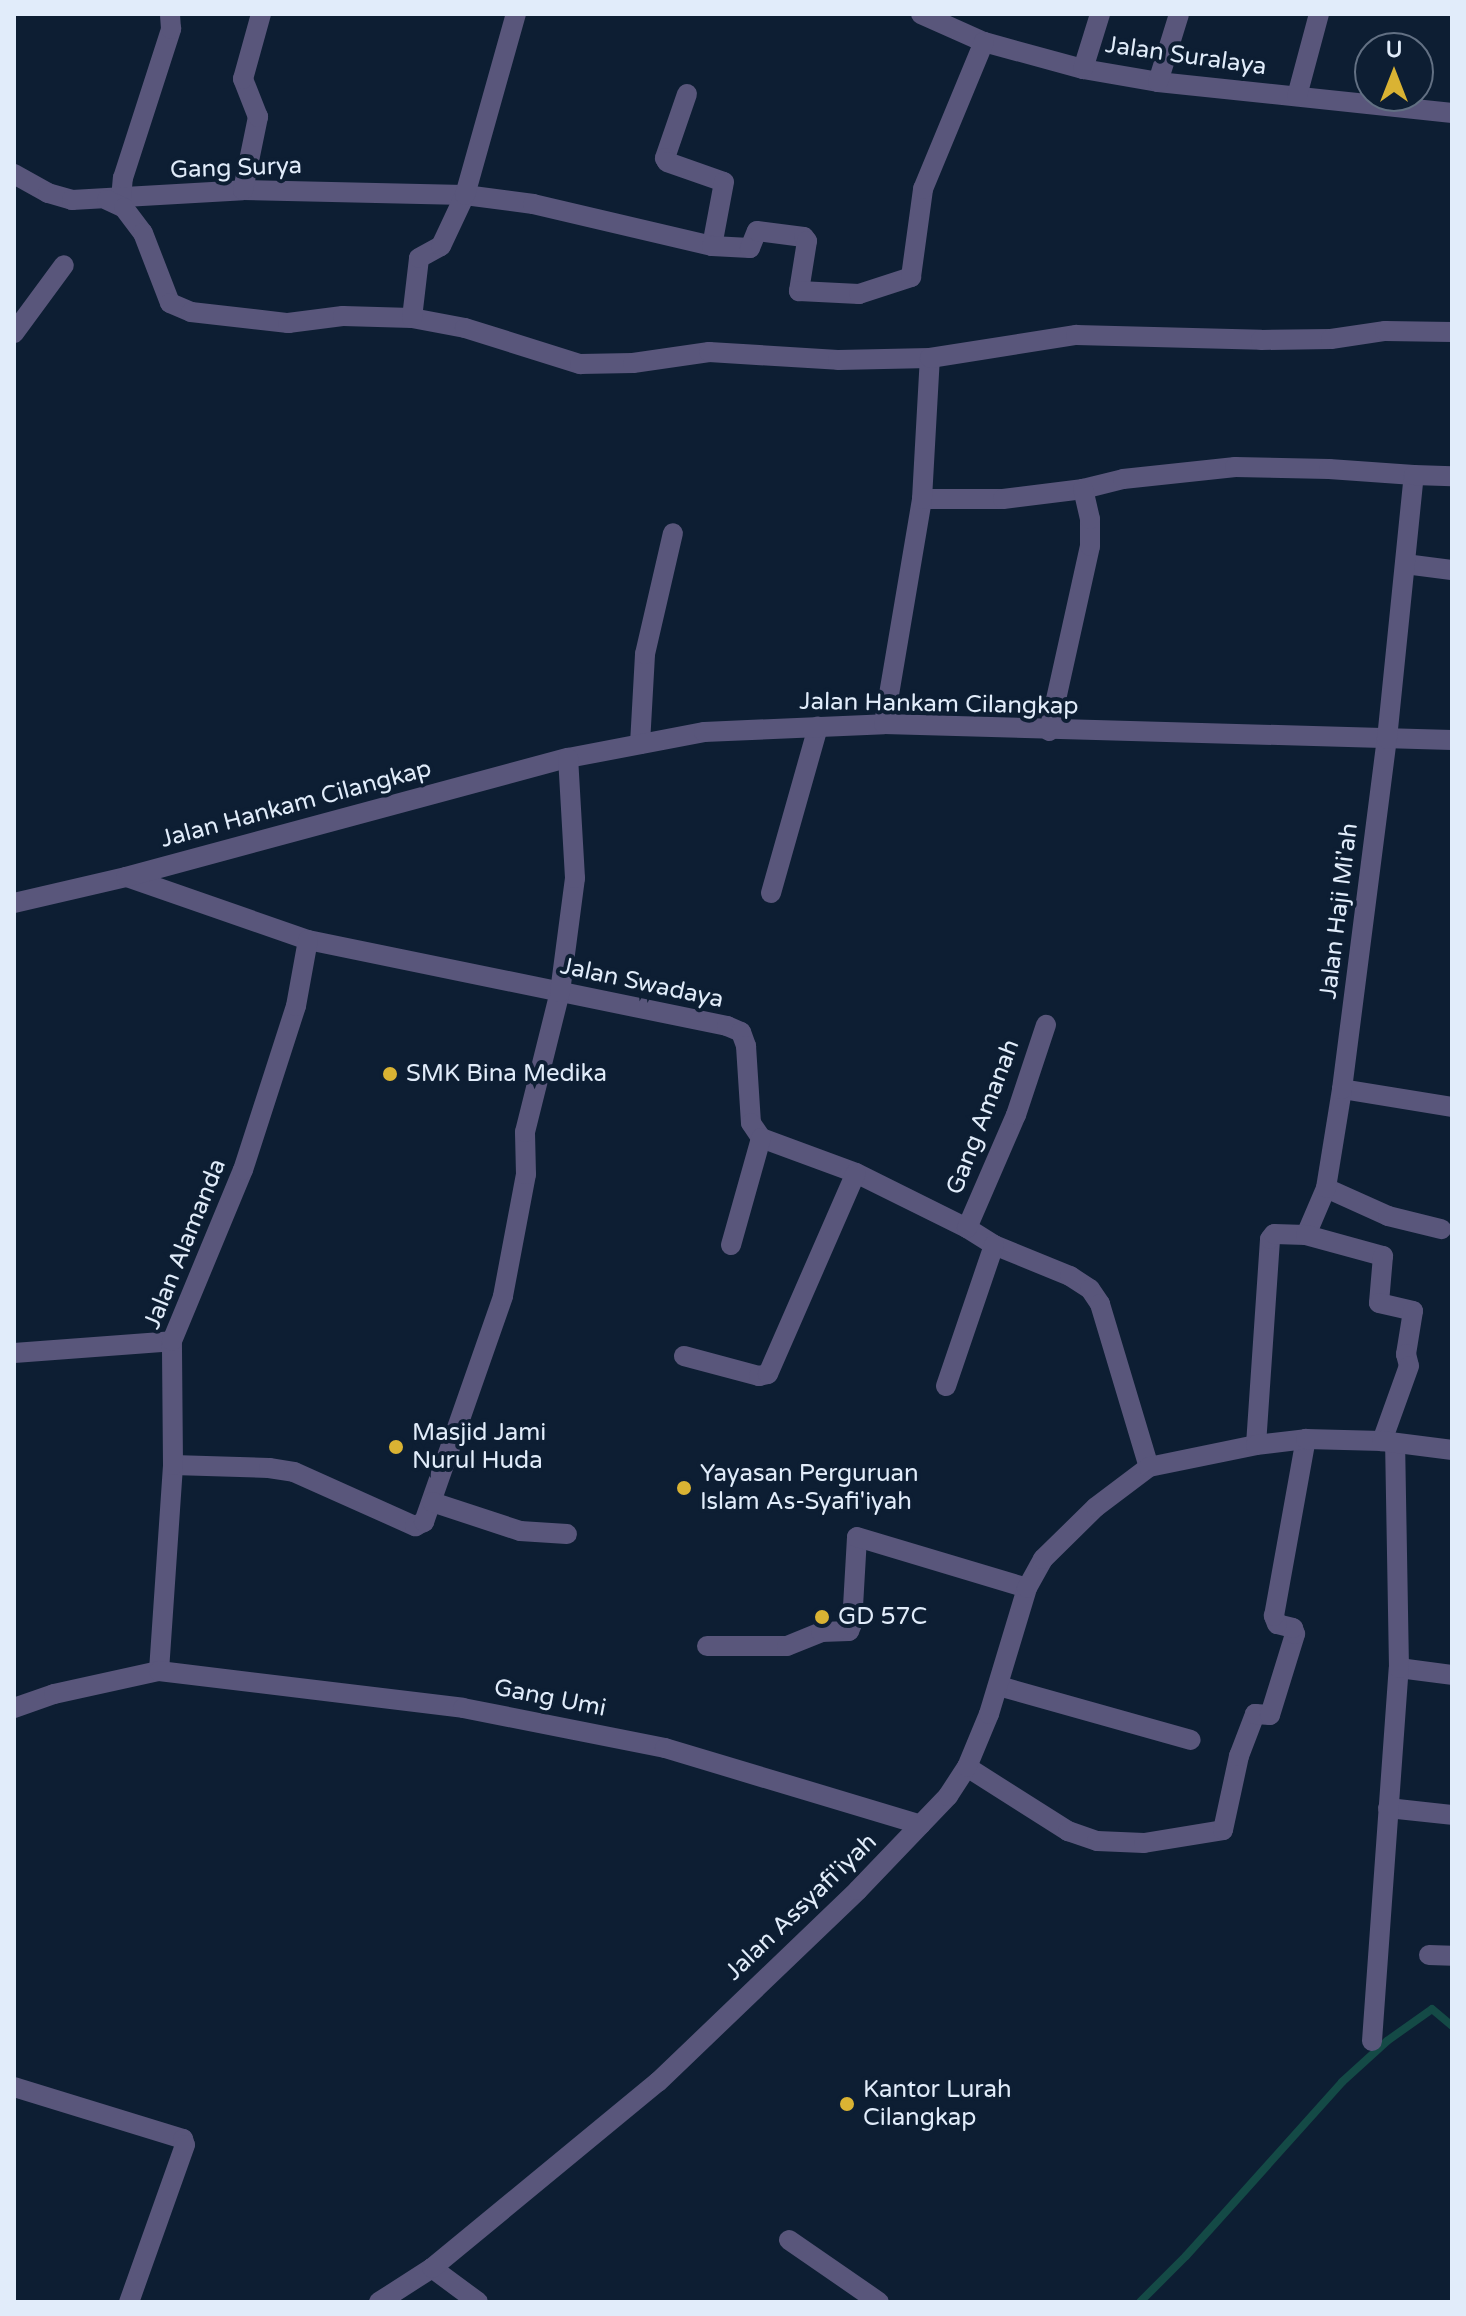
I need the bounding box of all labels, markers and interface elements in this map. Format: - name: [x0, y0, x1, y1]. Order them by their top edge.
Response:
- street label: Jalan Suralaya: [1104, 30, 1268, 82]
- north arrow: [1354, 32, 1434, 112]
- text: U: [1386, 37, 1402, 63]
- street label: Gang Surya: [169, 151, 303, 185]
- street label: Jalan Hankam Cilangkap: [799, 687, 1079, 721]
- street label: Jalan Hankam Cilangkap: [157, 754, 435, 854]
- street label: Jalan Haji Mi'ah: [1314, 821, 1364, 1001]
- street label: Jalan Swadaya: [558, 952, 726, 1014]
- street label: Gang Amanah: [940, 1035, 1026, 1199]
- place label: SMK Bina Medika: [406, 1060, 607, 1088]
- marker: SMK Bina Medika: [381, 1065, 399, 1083]
- street label: Jalan Alamanda: [138, 1155, 232, 1333]
- place label: Masjid Jami Nurul Huda: [412, 1419, 546, 1475]
- marker: Masjid Jami Nurul Huda: [387, 1438, 405, 1456]
- place label: Yayasan Perguruan Islam As-Syafi'iyah: [700, 1460, 919, 1516]
- marker: Yayasan Perguruan Islam As-Syafi'iyah: [675, 1479, 693, 1497]
- place label: GD 57C: [838, 1603, 927, 1631]
- marker: GD 57C: [813, 1608, 831, 1626]
- street label: Gang Umi: [492, 1673, 608, 1723]
- street label: Jalan Assyafi'iyah: [719, 1827, 883, 1987]
- place label: Kantor Lurah Cilangkap: [863, 2076, 1012, 2132]
- marker: Kantor Lurah Cilangkap: [838, 2095, 856, 2113]

